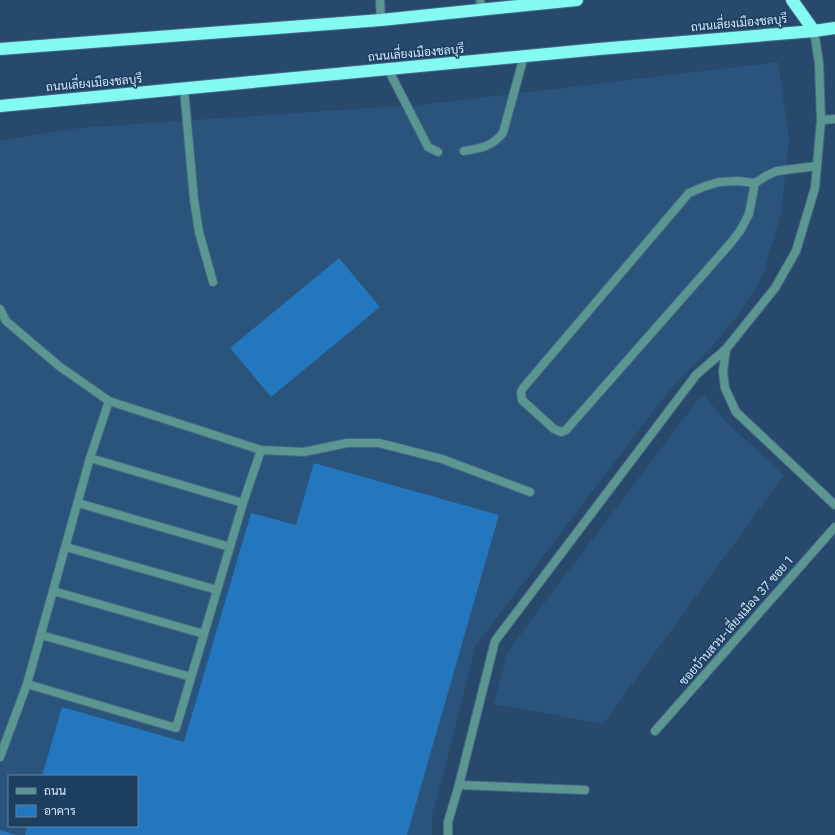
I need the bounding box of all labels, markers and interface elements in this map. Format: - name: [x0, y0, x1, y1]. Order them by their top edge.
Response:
- street label: ถนนเลี่ยงเมืองชลบุรี: [690, 8, 788, 36]
- street label: ถนนเลี่ยงเมืองชลบุรี: [367, 38, 465, 66]
- street label: ถนนเลี่ยงเมืองชลบุรี: [45, 68, 143, 96]
- street label: ซอยบ้านสวน-เลี่ยงเมือง 37 ซอย 1: [673, 551, 796, 688]
- legend: [8, 775, 138, 827]
- text: ถนน: [44, 783, 67, 798]
- text: อาคาร: [44, 803, 76, 818]

